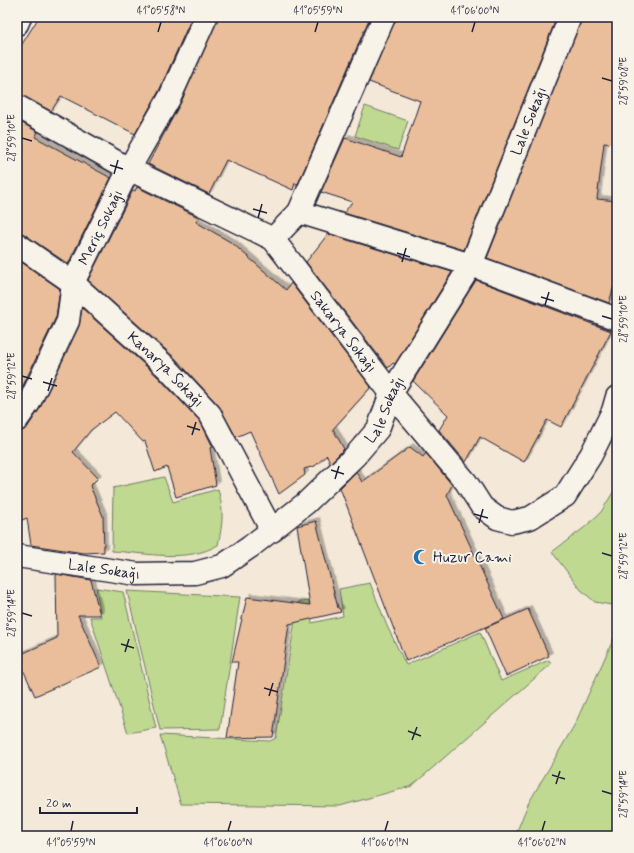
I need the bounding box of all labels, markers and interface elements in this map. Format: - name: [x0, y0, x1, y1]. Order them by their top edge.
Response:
- text: 41°05'58"N: [137, 4, 185, 18]
- text: 41°05'59"N: [294, 4, 343, 18]
- text: 41°06'00"N: [451, 4, 500, 18]
- text: 28°59'08"E: [617, 57, 631, 105]
- street label: Lale Sokağı: [507, 84, 552, 159]
- text: 28°59'10"E: [5, 114, 19, 162]
- street label: Meriç Sokağı: [74, 187, 128, 269]
- street label: Sakarya Sokağı: [305, 287, 381, 377]
- text: 28°59'10"E: [617, 295, 631, 343]
- street label: Kanarya Sokağı: [122, 328, 208, 412]
- text: 28°59'12"E: [5, 352, 19, 400]
- street label: Lale Sokağı: [361, 373, 410, 448]
- text: 28°59'12"E: [617, 532, 631, 580]
- mosque icon: Huzur Cami: [412, 548, 430, 566]
- place label: Huzur Cami: [433, 548, 512, 568]
- street label: Lale Sokağı: [67, 555, 140, 585]
- text: 28°59'14"E: [5, 589, 19, 637]
- text: 28°59'14"E: [617, 770, 631, 818]
- scale bar: [40, 789, 137, 815]
- text: 20 m: [46, 796, 72, 812]
- text: 41°05'59"N: [47, 836, 96, 850]
- text: 41°06'00"N: [204, 836, 253, 850]
- text: 41°06'01"N: [362, 836, 409, 850]
- text: 41°06'02"N: [518, 836, 566, 850]

